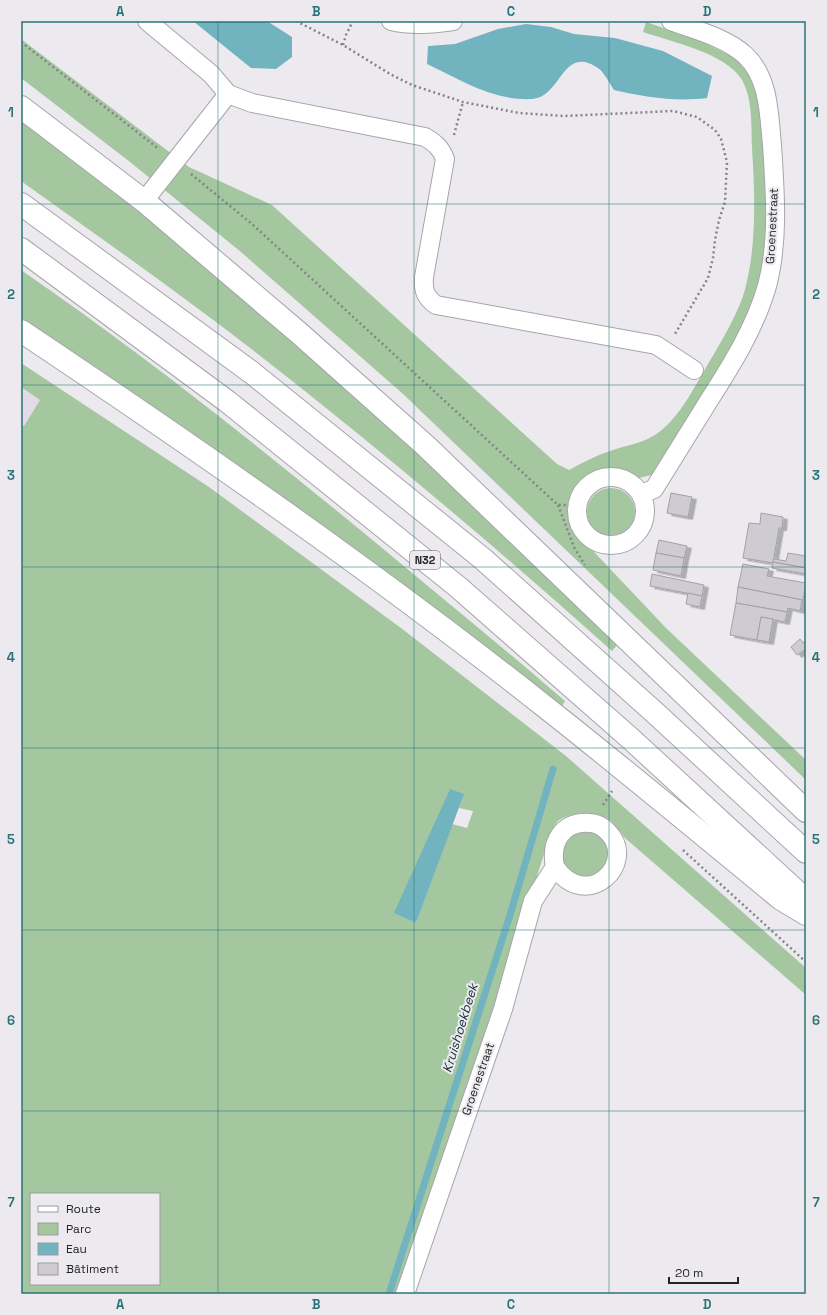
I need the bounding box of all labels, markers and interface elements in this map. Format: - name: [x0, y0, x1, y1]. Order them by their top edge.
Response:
- text: A: [116, 3, 125, 20]
- text: B: [312, 3, 321, 20]
- text: C: [507, 3, 515, 20]
- text: D: [703, 3, 712, 20]
- text: 1: [8, 104, 14, 121]
- text: 1: [813, 104, 819, 121]
- street label: Groenestraat: [762, 188, 782, 264]
- text: 2: [7, 286, 15, 303]
- text: 2: [812, 286, 820, 303]
- text: 3: [7, 467, 15, 484]
- text: 3: [812, 467, 820, 484]
- road number: N32: [410, 551, 440, 569]
- text: 4: [7, 649, 15, 666]
- text: 4: [812, 649, 820, 666]
- text: 5: [7, 831, 15, 848]
- text: 5: [812, 831, 820, 848]
- water label: Kruishoekbeek: [438, 979, 482, 1075]
- text: 6: [7, 1012, 15, 1029]
- text: 6: [812, 1012, 820, 1029]
- street label: Groenestraat: [458, 1040, 498, 1118]
- legend: [30, 1193, 160, 1285]
- text: 7: [7, 1194, 15, 1211]
- text: 7: [812, 1194, 820, 1211]
- text: Route: [66, 1201, 101, 1217]
- text: Parc: [66, 1221, 91, 1237]
- text: Eau: [66, 1241, 87, 1257]
- scale bar: [669, 1259, 738, 1285]
- text: Bâtiment: [66, 1261, 119, 1277]
- text: 20 m: [675, 1265, 703, 1281]
- text: A: [116, 1296, 125, 1313]
- text: B: [312, 1296, 321, 1313]
- text: C: [507, 1296, 515, 1313]
- text: D: [703, 1296, 712, 1313]

